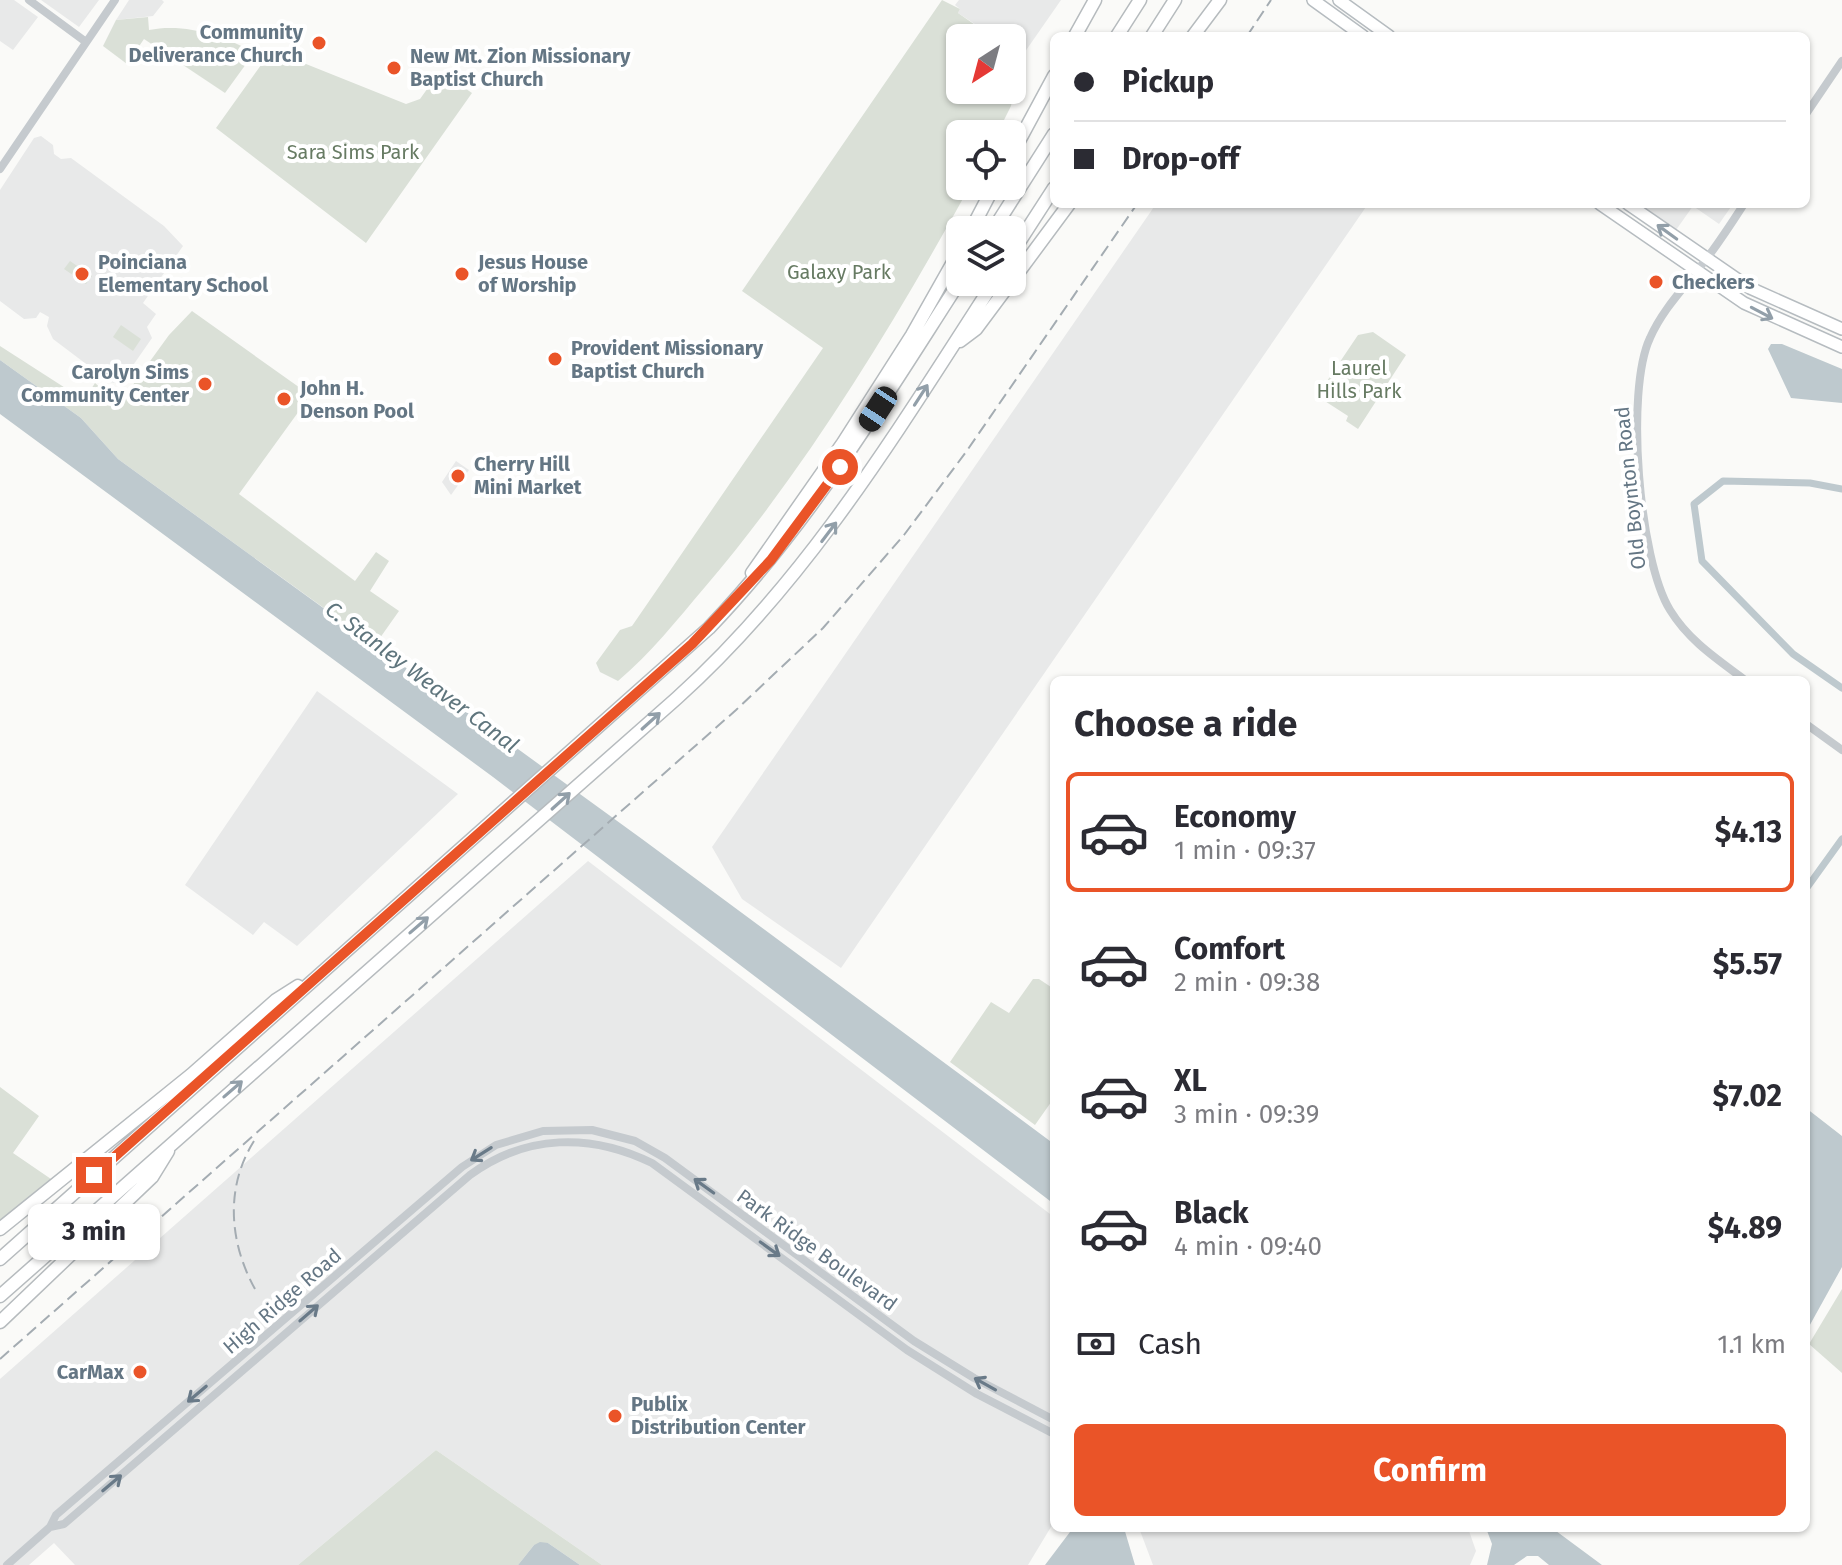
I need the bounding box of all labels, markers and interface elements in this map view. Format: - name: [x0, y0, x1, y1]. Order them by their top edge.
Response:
- place label: Community Deliverance Church: [129, 20, 304, 67]
- north arrow: [946, 24, 1026, 104]
- map controls: [946, 24, 1026, 296]
- marker: Community Deliverance Church: [310, 34, 328, 52]
- place label: New Mt. Zion Missionary Baptist Church: [410, 44, 631, 91]
- marker: New Mt. Zion Missionary Baptist Church: [385, 59, 403, 77]
- text: Pickup: [1122, 64, 1214, 100]
- button: locate: [946, 120, 1026, 200]
- park label: Sara Sims Park: [287, 140, 420, 164]
- text: Drop-off: [1122, 141, 1239, 177]
- button: layers: [946, 216, 1026, 296]
- one-way arrow: [1657, 224, 1678, 241]
- place label: Poinciana Elementary School: [98, 250, 268, 297]
- place label: Jesus House of Worship: [477, 250, 588, 297]
- park label: Galaxy Park: [787, 260, 892, 284]
- marker: Poinciana Elementary School: [73, 265, 91, 283]
- marker: Jesus House of Worship: [453, 265, 471, 283]
- place label: Checkers: [1672, 270, 1755, 294]
- marker: Checkers: [1647, 273, 1665, 291]
- one-way arrow: [1750, 305, 1773, 321]
- place label: Provident Missionary Baptist Church: [571, 336, 764, 383]
- marker: Provident Missionary Baptist Church: [546, 350, 564, 368]
- park label: Laurel Hills Park: [1317, 356, 1402, 403]
- place label: Carolyn Sims Community Center: [21, 360, 190, 407]
- marker: Carolyn Sims Community Center: [196, 375, 214, 393]
- place label: John H. Denson Pool: [299, 376, 414, 423]
- car: [855, 382, 901, 436]
- one-way arrow: [913, 385, 929, 407]
- marker: John H. Denson Pool: [275, 390, 293, 408]
- street label: Old Boynton Road: [1609, 405, 1651, 571]
- route start: [822, 449, 858, 485]
- place label: Cherry Hill Mini Market: [474, 452, 582, 499]
- marker: Cherry Hill Mini Market: [449, 467, 467, 485]
- one-way arrow: [821, 522, 838, 544]
- water label: C. Stanley Weaver Canal: [320, 595, 524, 759]
- text: Choose a ride: [1074, 702, 1297, 746]
- one-way arrow: [640, 712, 660, 730]
- one-way arrow: [550, 792, 570, 810]
- icon: car: [1078, 796, 1150, 868]
- text: Economy: [1174, 799, 1296, 835]
- text: $4.13: [1715, 814, 1782, 850]
- text: 1 min · 09:37: [1174, 835, 1316, 866]
- one-way arrow: [409, 917, 429, 935]
- icon: car: [1078, 928, 1150, 1000]
- text: Comfort: [1174, 931, 1285, 967]
- text: $5.57: [1713, 946, 1782, 982]
- text: 2 min · 09:38: [1174, 967, 1320, 998]
- icon: car: [1078, 1060, 1150, 1132]
- text: XL: [1174, 1063, 1207, 1099]
- text: $7.02: [1713, 1078, 1782, 1114]
- one-way arrow: [222, 1080, 243, 1098]
- text: 3 min · 09:39: [1174, 1099, 1319, 1130]
- one-way arrow: [470, 1147, 493, 1163]
- route end: [76, 1157, 112, 1193]
- one-way arrow: [694, 1178, 715, 1195]
- street label: Park Ridge Boulevard: [732, 1184, 902, 1316]
- icon: car: [1078, 1192, 1150, 1264]
- text: Black: [1174, 1195, 1249, 1231]
- callout: 3 min: [28, 1203, 160, 1259]
- text: $4.89: [1708, 1210, 1782, 1246]
- text: 3 min: [62, 1216, 126, 1247]
- text: 4 min · 09:40: [1174, 1231, 1322, 1262]
- one-way arrow: [758, 1241, 780, 1258]
- street label: High Ridge Road: [218, 1243, 346, 1359]
- one-way arrow: [299, 1304, 319, 1322]
- icon: cash: [1074, 1322, 1118, 1366]
- text: Cash: [1138, 1326, 1202, 1362]
- text: 1.1 km: [1717, 1329, 1786, 1360]
- place label: CarMax: [57, 1360, 125, 1384]
- marker: CarMax: [131, 1363, 149, 1381]
- one-way arrow: [974, 1376, 997, 1392]
- one-way arrow: [187, 1385, 207, 1403]
- place label: Publix Distribution Center: [631, 1392, 806, 1439]
- marker: Publix Distribution Center: [606, 1407, 624, 1425]
- button: Confirm: [1074, 1424, 1786, 1516]
- one-way arrow: [102, 1474, 122, 1492]

